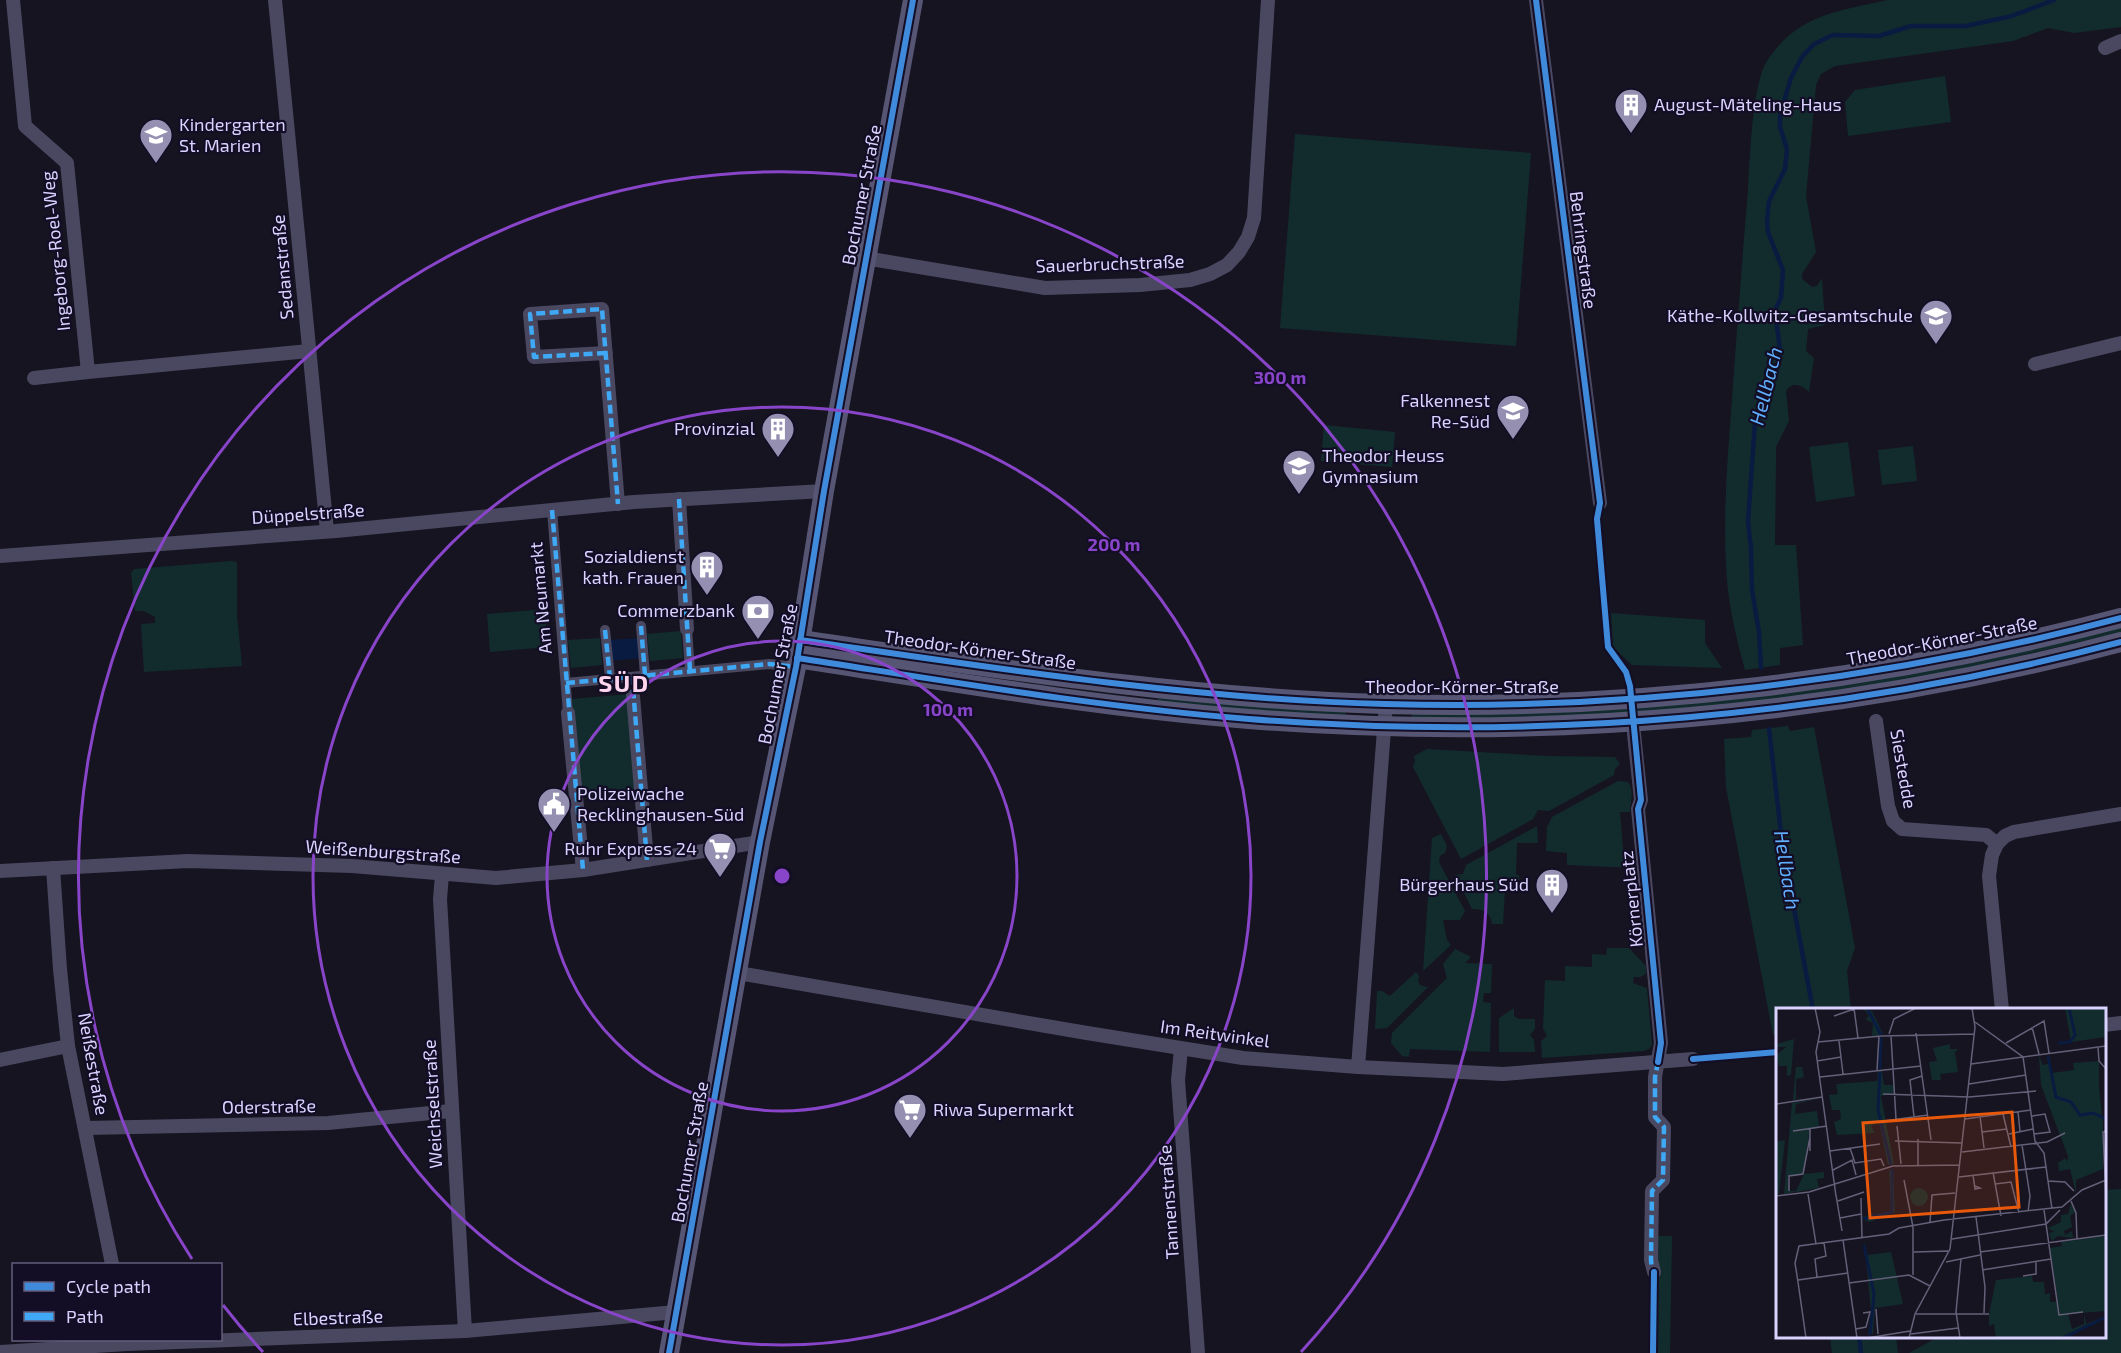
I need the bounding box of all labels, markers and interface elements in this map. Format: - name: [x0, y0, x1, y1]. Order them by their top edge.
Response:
- building icon: August-Mäteling-Haus: [1613, 87, 1649, 134]
- place label: August-Mäteling-Haus: [1654, 93, 1842, 115]
- place label: Kindergarten St. Marien: [179, 113, 286, 156]
- school or university icon: Kindergarten St. Marien: [138, 117, 174, 164]
- street label: Bochumer Straße: [837, 123, 885, 267]
- street label: Ingeborg-Roel-Weg: [36, 170, 74, 332]
- street label: Behringstraße: [1566, 190, 1602, 310]
- street label: Sedanstraße: [266, 214, 298, 321]
- street label: Sauerbruchstraße: [1035, 249, 1185, 277]
- school or university icon: Käthe-Kollwitz-Gesamtschule: [1918, 298, 1954, 345]
- place label: Käthe-Kollwitz-Gesamtschule: [1667, 304, 1913, 326]
- water label: Hellbach: [1744, 344, 1786, 427]
- text: 300 m: [1254, 366, 1306, 388]
- place label: Falkennest Re-Süd: [1400, 389, 1490, 432]
- school or university icon: Falkennest Re-Süd: [1495, 393, 1531, 440]
- building icon: Provinzial: [760, 411, 796, 458]
- place label: Provinzial: [674, 417, 756, 439]
- place label: Theodor Heuss Gymnasium: [1322, 444, 1444, 487]
- school or university icon: Theodor Heuss Gymnasium: [1281, 448, 1317, 495]
- street label: Düppelstraße: [251, 498, 365, 528]
- text: 200 m: [1088, 533, 1140, 555]
- street label: Am Neumarkt: [524, 541, 556, 655]
- place label: Sozialdienst kath. Frauen: [583, 545, 684, 588]
- building icon: Sozialdienst kath. Frauen: [689, 549, 725, 596]
- bank icon: Commerzbank: [740, 593, 776, 640]
- place label: Commerzbank: [617, 599, 735, 621]
- street label: Bochumer Straße: [753, 602, 801, 746]
- street label: Theodor-Körner-Straße: [1845, 611, 2039, 669]
- street label: Theodor-Körner-Straße: [883, 625, 1078, 673]
- district label: SÜD: [598, 668, 650, 697]
- street label: Theodor-Körner-Straße: [1365, 675, 1559, 697]
- text: 100 m: [923, 698, 973, 720]
- street label: Siestedde: [1886, 727, 1922, 810]
- place label: Polizeiwache Recklinghausen-Süd: [577, 782, 744, 825]
- public building icon: Polizeiwache Recklinghausen-Süd: [536, 786, 572, 833]
- water label: Hellbach: [1770, 828, 1806, 911]
- supermarket icon: Ruhr Express 24: [702, 831, 738, 878]
- street label: Weißenburgstraße: [305, 835, 462, 867]
- place label: Ruhr Express 24: [564, 837, 697, 859]
- street label: Körnerplatz: [1615, 850, 1647, 948]
- centre of rings: [772, 866, 792, 886]
- building icon: Bürgerhaus Süd: [1534, 867, 1570, 914]
- place label: Bürgerhaus Süd: [1399, 873, 1529, 895]
- inset map: [1776, 1008, 2106, 1338]
- street label: Neißestraße: [74, 1011, 114, 1117]
- street label: Im Reitwinkel: [1159, 1014, 1272, 1052]
- street label: Weichselstraße: [418, 1039, 446, 1169]
- street label: Bochumer Straße: [666, 1080, 712, 1224]
- supermarket icon: Riwa Supermarkt: [892, 1092, 928, 1139]
- street label: Oderstraße: [222, 1094, 316, 1118]
- place label: Riwa Supermarkt: [933, 1098, 1074, 1120]
- street label: Tannenstraße: [1153, 1144, 1183, 1260]
- legend: [12, 1263, 222, 1341]
- text: Cycle path: [66, 1275, 151, 1297]
- street label: Elbestraße: [292, 1304, 383, 1330]
- text: Path: [66, 1305, 104, 1327]

